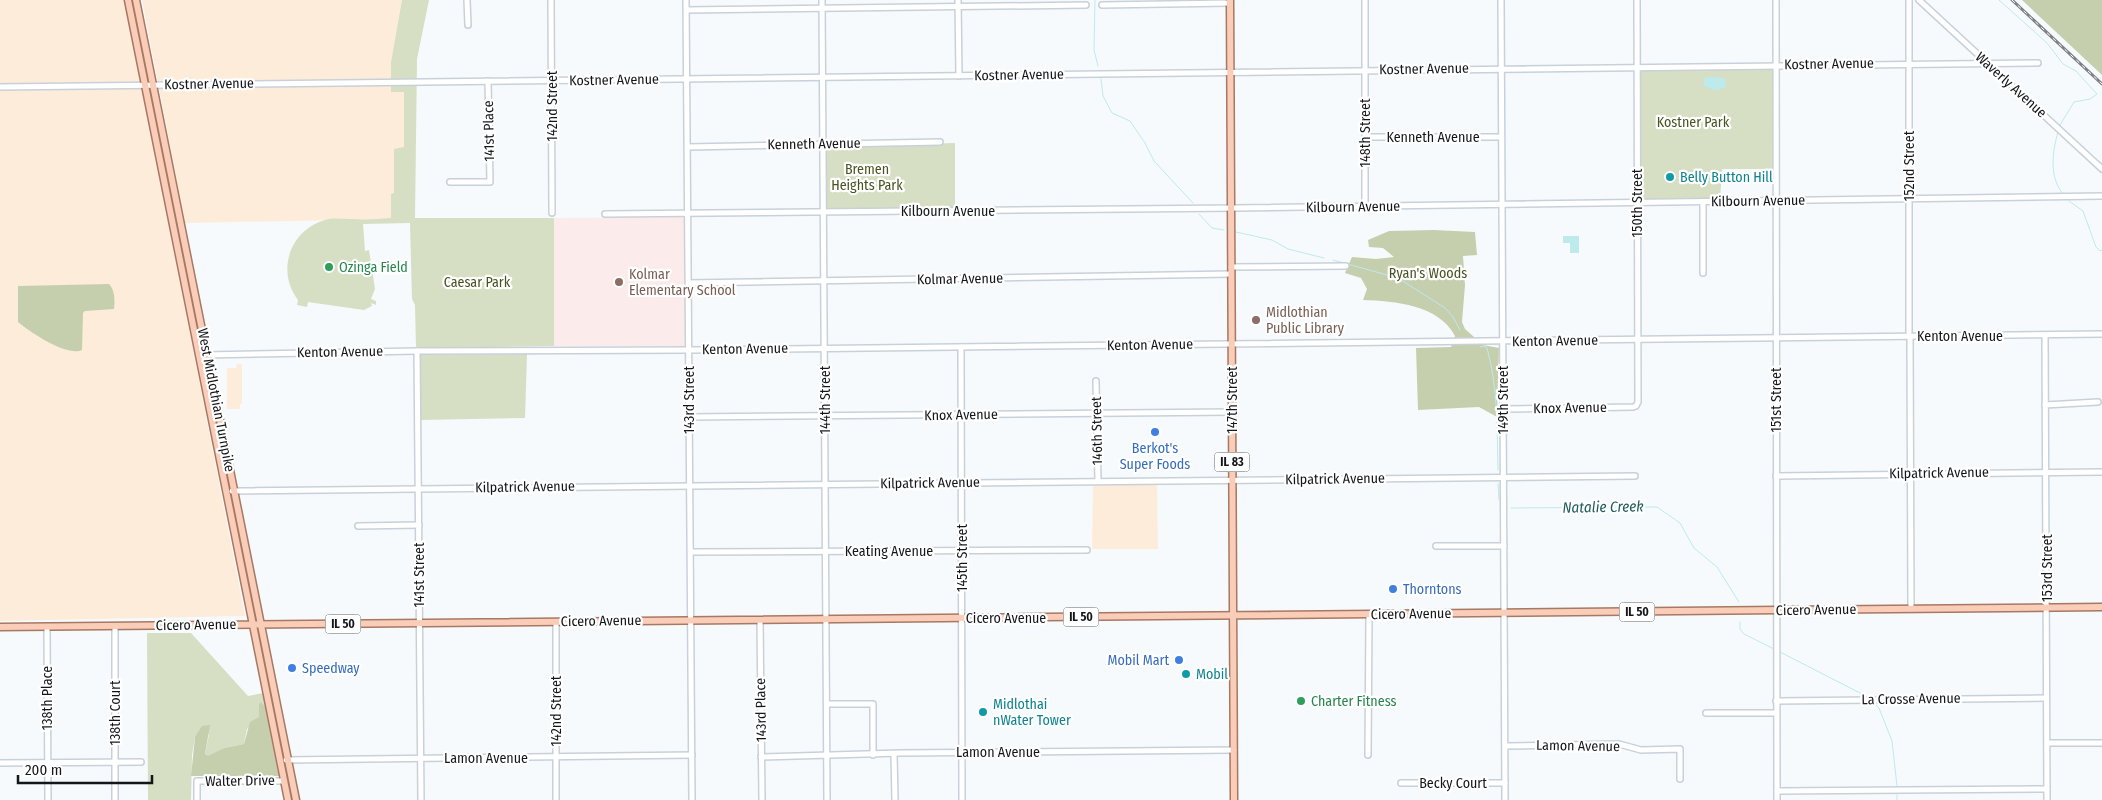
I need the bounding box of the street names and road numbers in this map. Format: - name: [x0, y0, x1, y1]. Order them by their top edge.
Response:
- street label: Waverly Avenue: [1972, 49, 2050, 121]
- street label: Kostner Avenue: [1784, 55, 1874, 73]
- street label: Kostner Avenue: [1379, 60, 1469, 78]
- street label: Kostner Avenue: [974, 66, 1064, 84]
- street label: 142nd Street: [544, 70, 561, 141]
- street label: Kostner Avenue: [569, 71, 659, 89]
- street label: Kostner Avenue: [164, 75, 254, 93]
- street label: 148th Street: [1357, 98, 1374, 167]
- street label: 141st Place: [480, 100, 498, 162]
- street label: Kenneth Avenue: [1386, 129, 1480, 146]
- street label: 152nd Street: [1901, 130, 1918, 201]
- street label: Kenneth Avenue: [767, 135, 861, 153]
- street label: 150th Street: [1629, 168, 1646, 237]
- street label: Kilbourn Avenue: [1711, 192, 1805, 210]
- street label: Kilbourn Avenue: [1306, 198, 1400, 216]
- street label: Kilbourn Avenue: [901, 203, 995, 220]
- street label: Kolmar Avenue: [917, 270, 1003, 288]
- street label: West Midlothian Turnpike: [194, 327, 238, 473]
- street label: Kenton Avenue: [1917, 328, 2003, 345]
- street label: Kenton Avenue: [1512, 332, 1598, 350]
- street label: Kenton Avenue: [1107, 336, 1193, 354]
- street label: Kenton Avenue: [702, 340, 788, 358]
- street label: Kenton Avenue: [297, 343, 383, 361]
- street label: 144th Street: [817, 365, 834, 434]
- street label: 149th Street: [1495, 365, 1512, 434]
- street label: 143rd Street: [681, 366, 698, 434]
- street label: 147th Street: [1224, 366, 1241, 434]
- street label: 151st Street: [1768, 367, 1785, 432]
- street label: 146th Street: [1088, 396, 1106, 466]
- street label: Knox Avenue: [1533, 399, 1607, 417]
- street label: Knox Avenue: [924, 406, 998, 424]
- road number: IL 83: [1214, 452, 1250, 472]
- street label: Kilpatrick Avenue: [1889, 464, 1989, 482]
- street label: Kilpatrick Avenue: [1285, 470, 1385, 488]
- street label: Kilpatrick Avenue: [880, 474, 980, 492]
- street label: Kilpatrick Avenue: [475, 478, 575, 496]
- street label: 145th Street: [954, 524, 971, 592]
- street label: 153rd Street: [2039, 534, 2056, 602]
- street label: 141st Street: [411, 542, 428, 608]
- street label: Keating Avenue: [845, 543, 933, 560]
- street label: Cicero Avenue: [1776, 601, 1856, 619]
- road number: IL 50: [1620, 602, 1654, 622]
- street label: Cicero Avenue: [1371, 605, 1451, 623]
- road number: IL 50: [1064, 608, 1098, 626]
- street label: Cicero Avenue: [966, 610, 1046, 627]
- street label: Cicero Avenue: [561, 612, 641, 630]
- road number: IL 50: [326, 614, 360, 634]
- street label: Cicero Avenue: [156, 616, 236, 634]
- street label: 138th Place: [39, 666, 56, 730]
- street label: 142nd Street: [548, 675, 565, 746]
- street label: 143rd Place: [752, 678, 770, 742]
- street label: 138th Court: [107, 680, 124, 746]
- street label: La Crosse Avenue: [1861, 690, 1961, 708]
- street label: Lamon Avenue: [1536, 737, 1620, 755]
- street label: Lamon Avenue: [956, 744, 1040, 761]
- street label: Lamon Avenue: [444, 750, 528, 767]
- street label: Walter Drive: [205, 772, 275, 790]
- street label: Becky Court: [1419, 775, 1487, 792]

